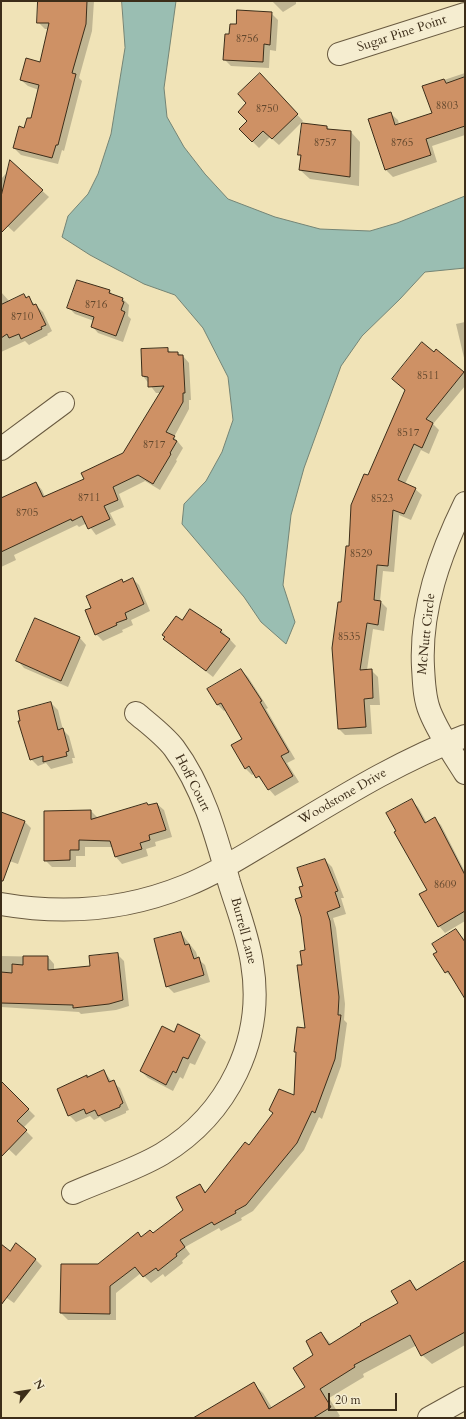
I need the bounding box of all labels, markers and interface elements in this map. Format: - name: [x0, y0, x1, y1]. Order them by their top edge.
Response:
- street label: Sugar Pine Point: [355, 12, 449, 56]
- house number: 8756: [236, 32, 258, 46]
- house number: 8803: [436, 99, 458, 113]
- house number: 8750: [256, 102, 278, 116]
- house number: 8757: [314, 136, 336, 150]
- house number: 8765: [391, 136, 413, 150]
- house number: 8716: [85, 298, 107, 312]
- house number: 8710: [11, 310, 33, 324]
- house number: 8511: [417, 369, 439, 383]
- house number: 8517: [397, 426, 419, 440]
- house number: 8717: [143, 438, 165, 452]
- house number: 8711: [78, 491, 100, 505]
- house number: 8523: [371, 492, 393, 506]
- house number: 8705: [16, 506, 38, 520]
- house number: 8529: [350, 547, 372, 561]
- street label: McNutt Circle: [415, 593, 439, 675]
- house number: 8535: [338, 630, 360, 644]
- street label: Hoff Court: [171, 752, 213, 814]
- street label: Woodstone Drive: [296, 765, 390, 829]
- house number: 8609: [434, 878, 456, 892]
- street label: Burrell Lane: [227, 896, 259, 966]
- north arrow: [8, 1371, 48, 1411]
- text: N: [30, 1377, 48, 1393]
- scale bar: [330, 1385, 399, 1411]
- text: 20 m: [335, 1392, 361, 1408]

